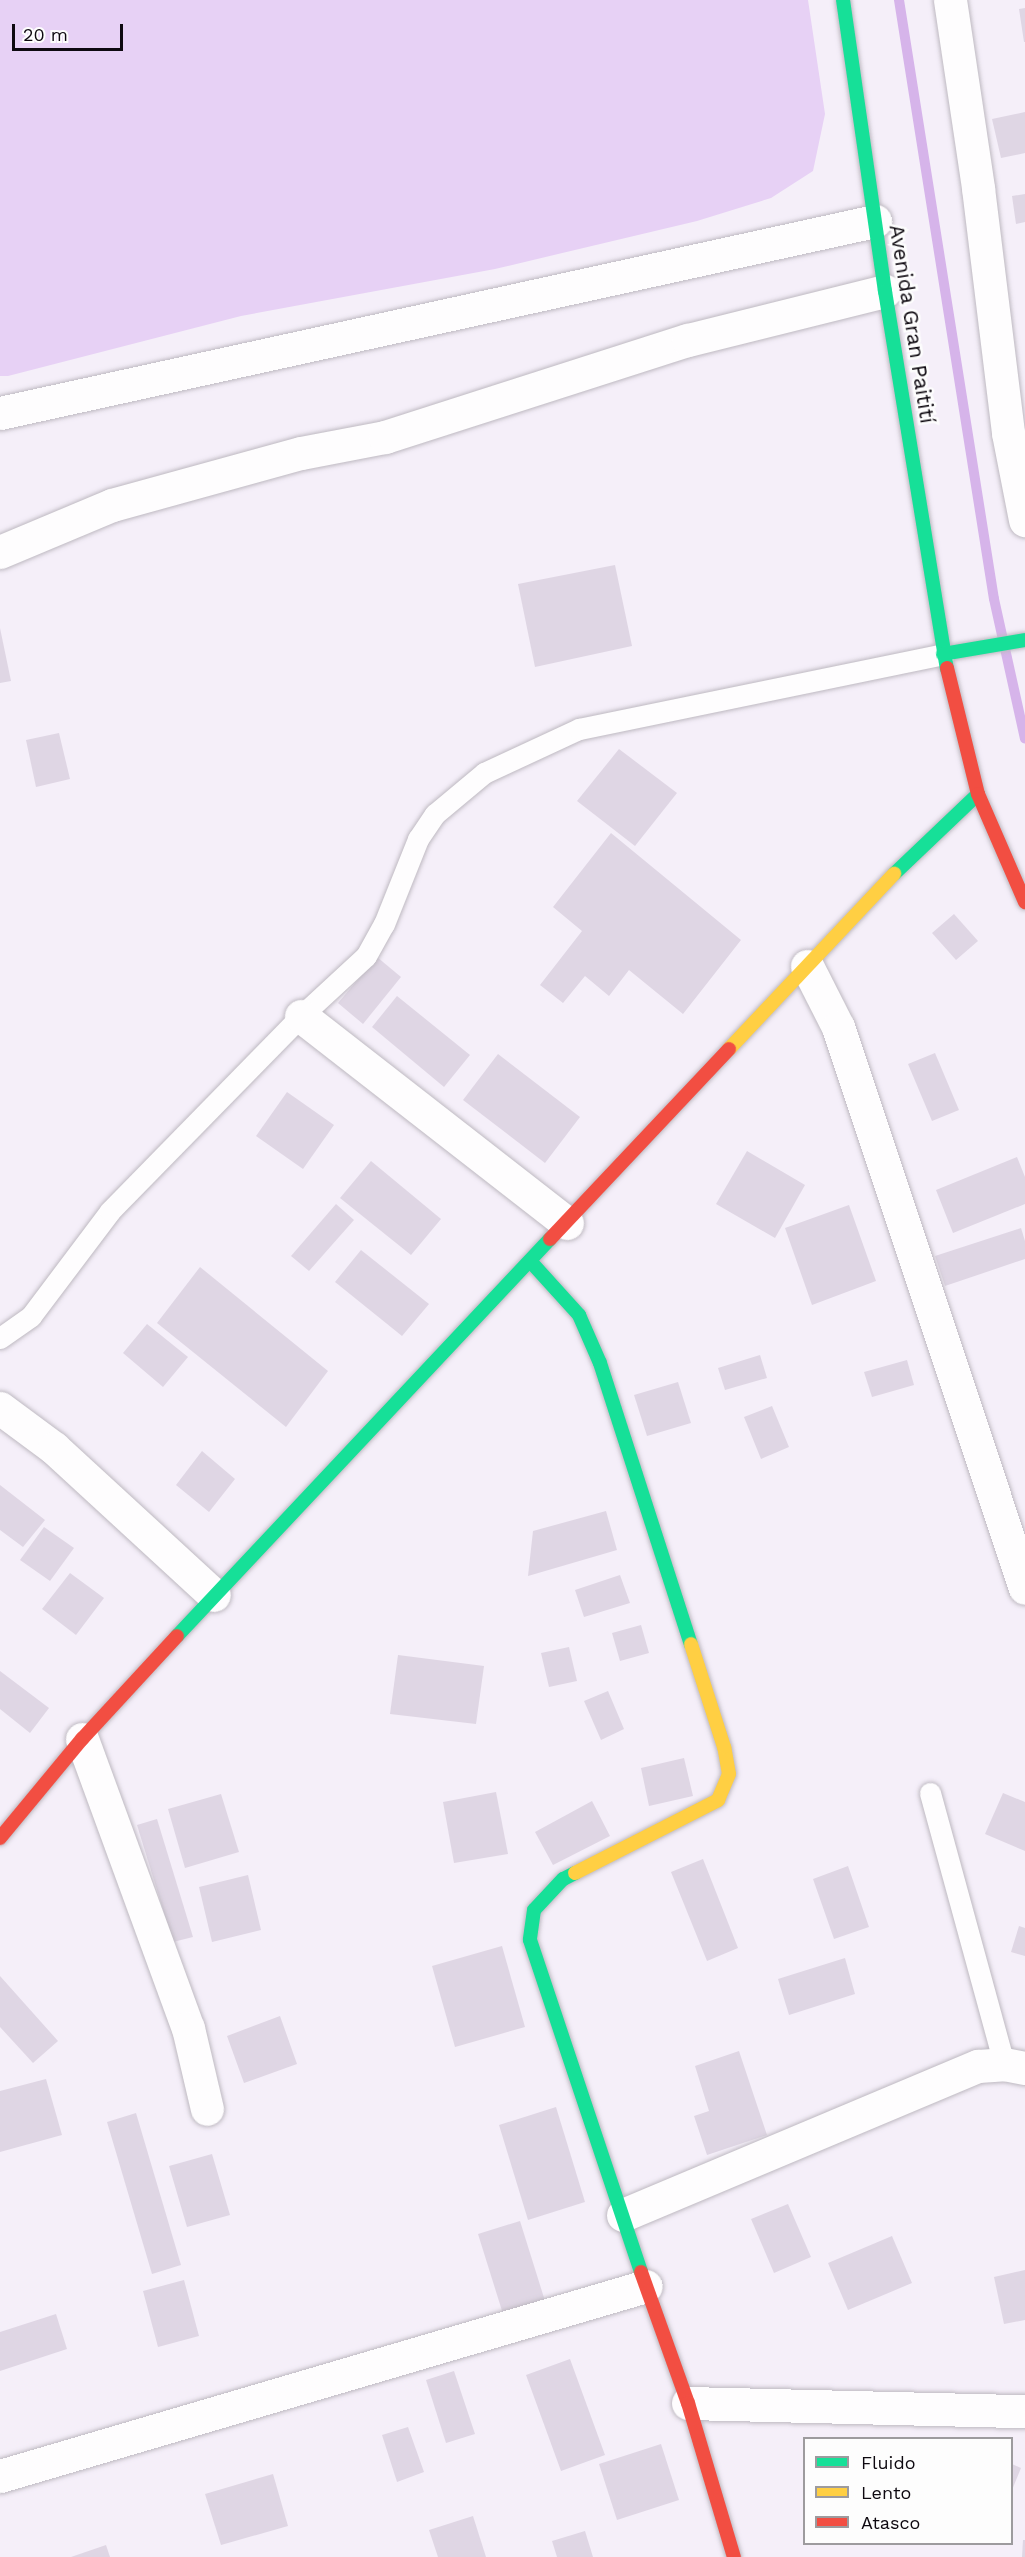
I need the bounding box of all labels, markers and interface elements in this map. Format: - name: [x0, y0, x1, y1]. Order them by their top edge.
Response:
- scale bar: [15, 12, 126, 50]
- text: 20 m: [23, 24, 68, 45]
- street label: Avenida Gran Paitití: [884, 222, 940, 426]
- legend: [803, 2437, 1013, 2545]
- text: Fluido: [861, 2452, 915, 2473]
- text: Lento: [861, 2482, 911, 2503]
- text: Atasco: [861, 2512, 920, 2533]

